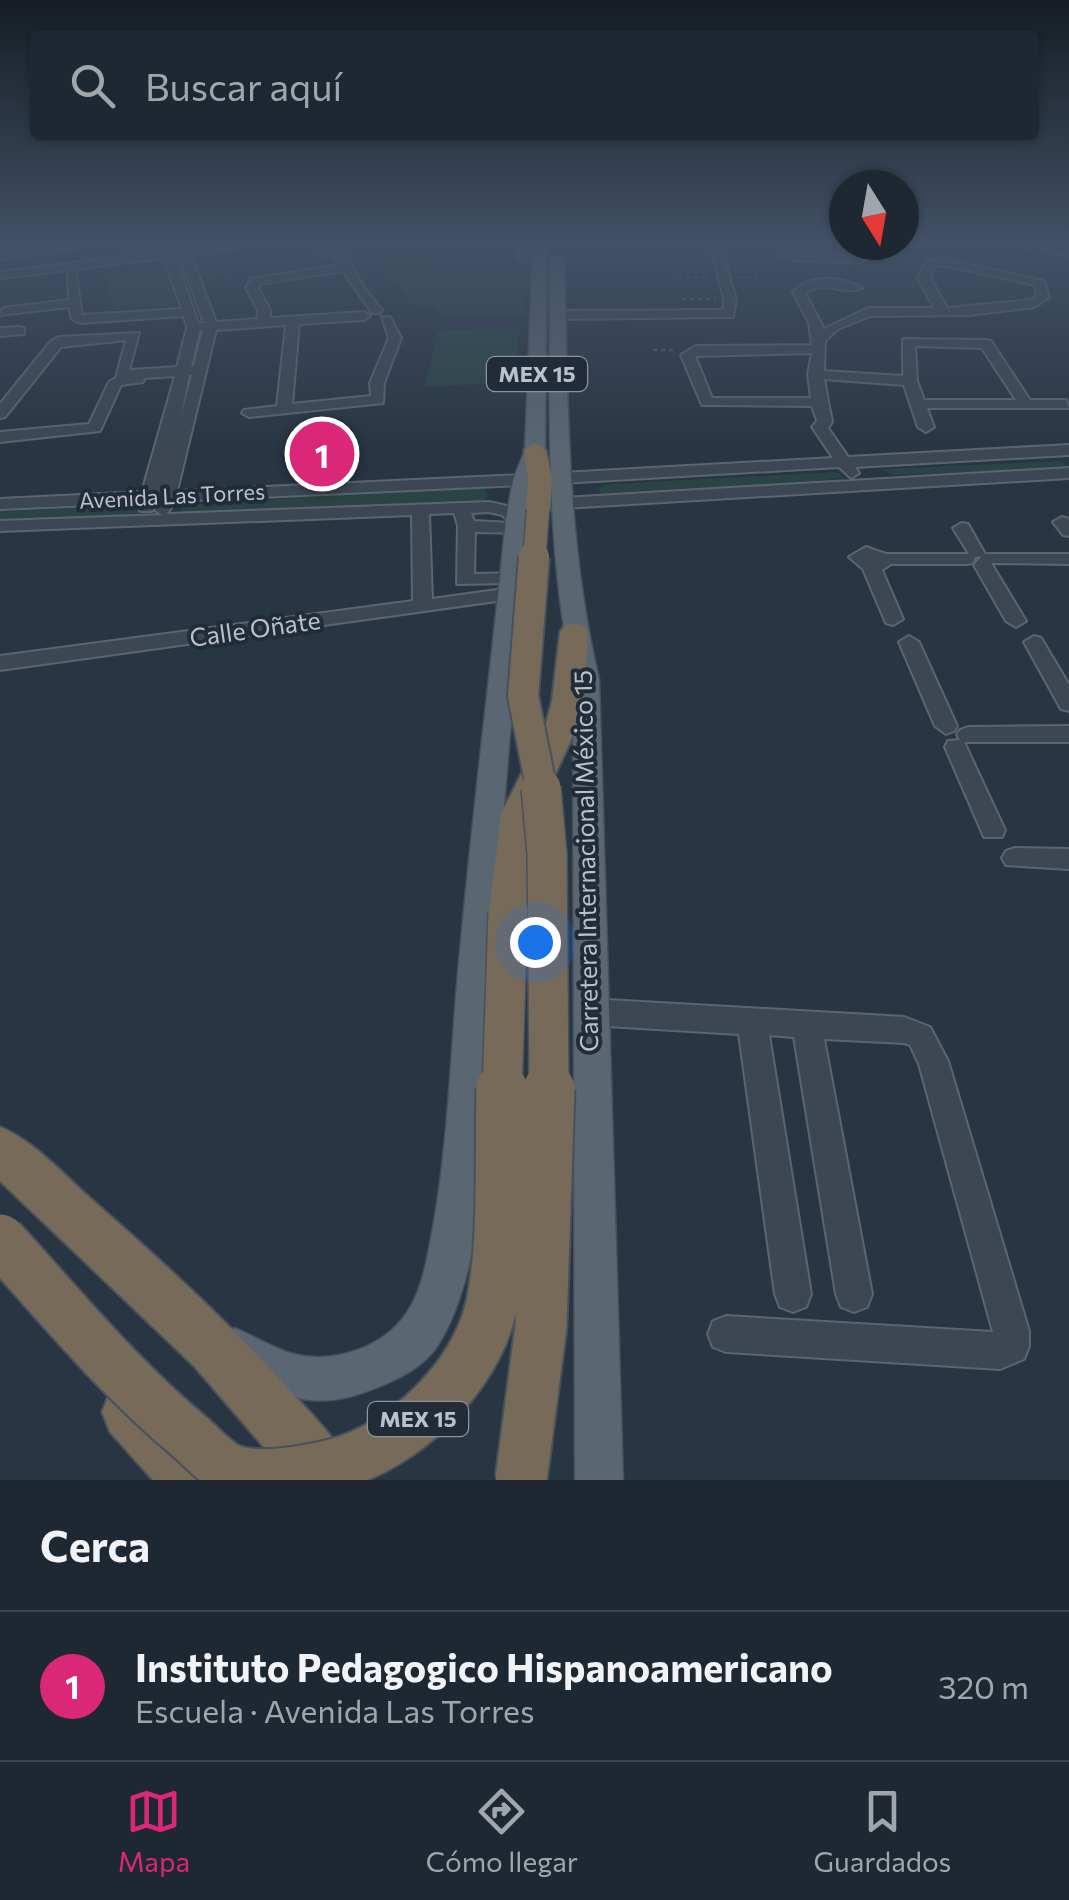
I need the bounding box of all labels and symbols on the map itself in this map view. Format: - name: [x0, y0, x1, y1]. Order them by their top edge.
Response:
- north arrow: [829, 170, 919, 260]
- road number: MEX 15: [487, 357, 587, 391]
- pin: 1: [290, 416, 354, 492]
- street label: Avenida Las Torres: [78, 477, 266, 514]
- street label: Calle Oñate: [187, 604, 322, 652]
- street label: Carretera Internacional México 15: [567, 670, 603, 1052]
- your location: [510, 917, 561, 968]
- road number: MEX 15: [368, 1402, 468, 1436]

